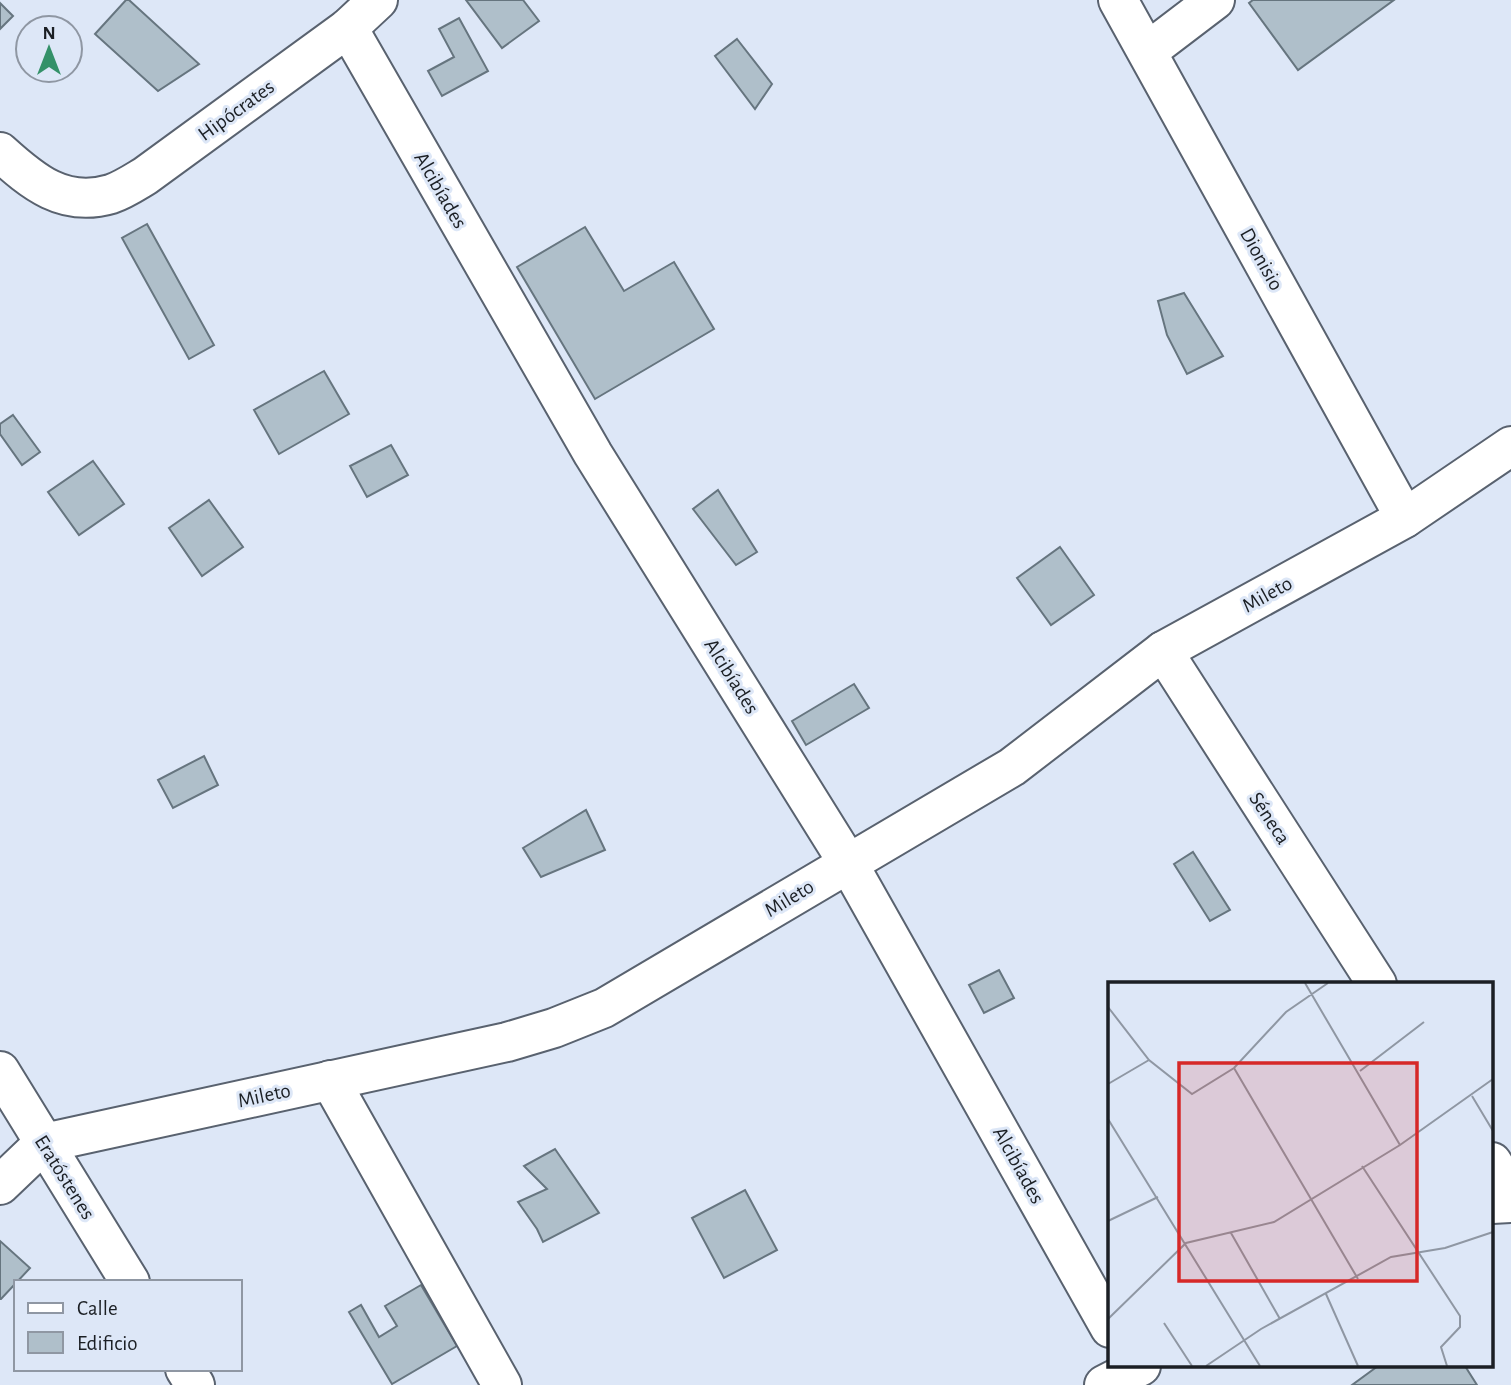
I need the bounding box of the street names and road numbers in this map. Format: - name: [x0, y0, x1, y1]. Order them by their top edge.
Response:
- street label: Hipócrates: [194, 76, 278, 145]
- street label: Alcibíades: [410, 148, 471, 232]
- street label: Dionisio: [1236, 224, 1287, 294]
- street label: Mileto: [1239, 572, 1296, 617]
- street label: Alcibíades: [700, 635, 763, 718]
- street label: Séneca: [1245, 789, 1294, 848]
- street label: Mileto: [761, 876, 817, 921]
- street label: Mileto: [236, 1080, 292, 1111]
- street label: Alcibíades: [989, 1123, 1048, 1207]
- street label: Eratóstenes: [30, 1131, 99, 1223]

